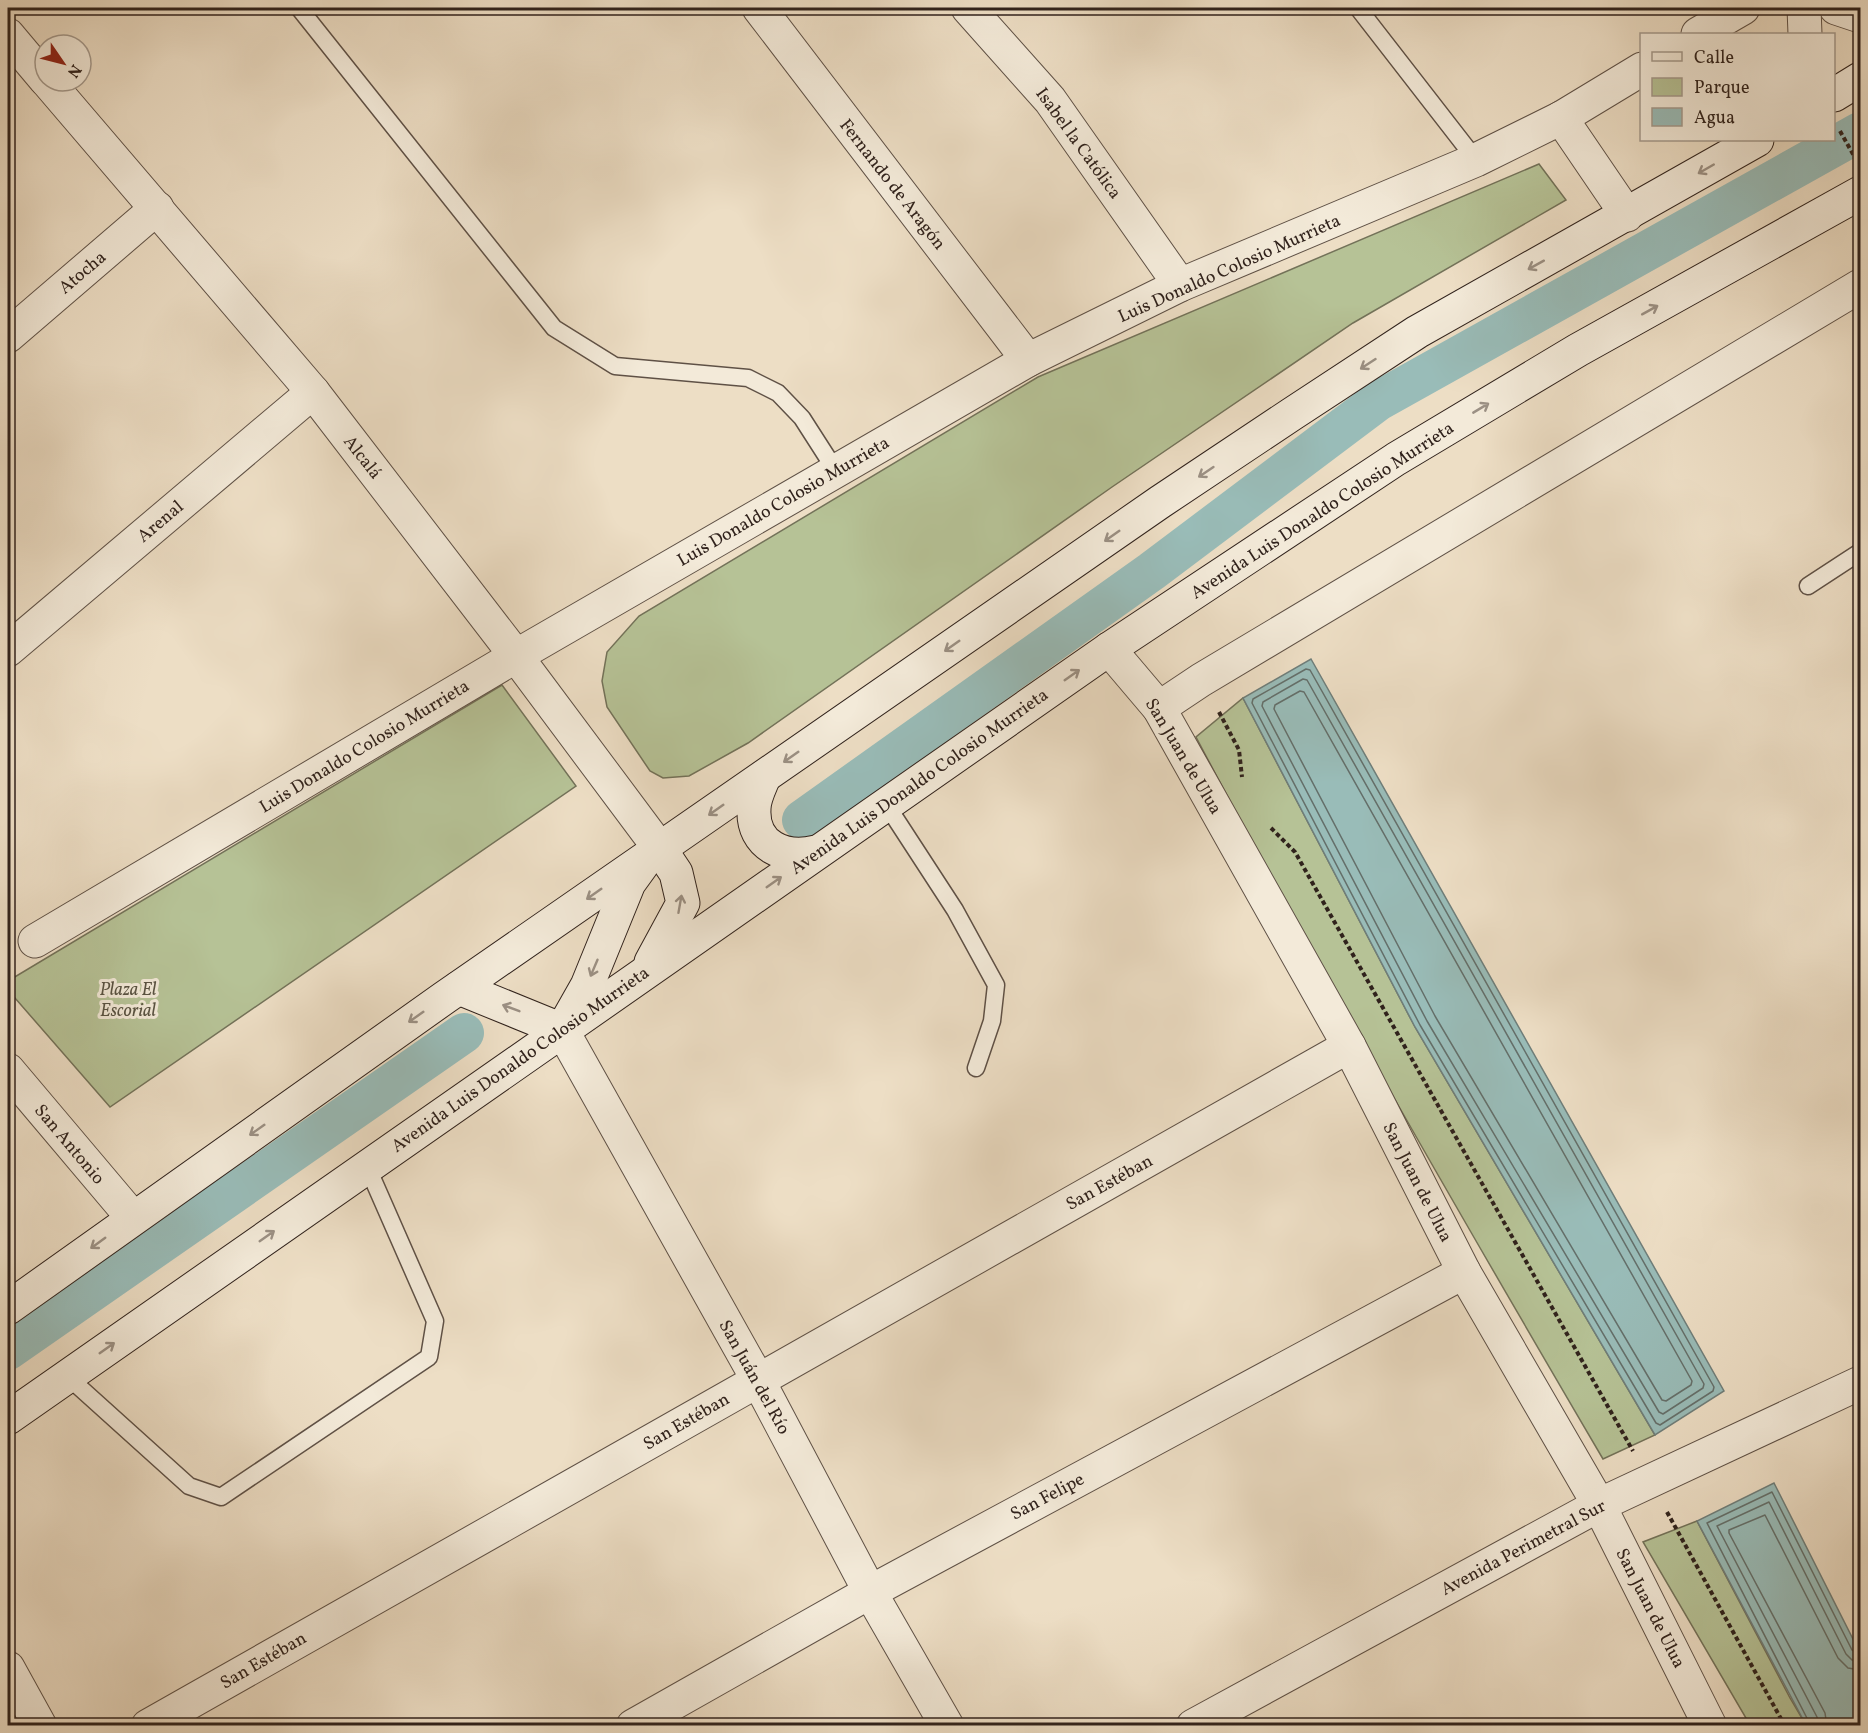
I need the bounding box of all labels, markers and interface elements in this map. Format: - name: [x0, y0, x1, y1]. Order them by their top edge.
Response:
- north arrow: [33, 33, 93, 93]
- legend: [1640, 33, 1835, 141]
- text: Calle: [1694, 46, 1734, 71]
- text: N: [61, 59, 86, 82]
- text: Parque: [1694, 76, 1749, 101]
- street label: Isabel la Católica: [1029, 83, 1127, 205]
- text: Agua: [1694, 106, 1735, 131]
- street label: Fernando de Aragón: [833, 114, 951, 256]
- one-way arrow: [1698, 163, 1715, 175]
- street label: Luis Donaldo Colosio Murrieta: [1114, 209, 1345, 330]
- street label: Atocha: [54, 246, 112, 301]
- one-way arrow: [1528, 260, 1546, 271]
- one-way arrow: [1641, 304, 1658, 316]
- one-way arrow: [1361, 358, 1377, 370]
- one-way arrow: [1472, 401, 1489, 413]
- street label: Avenida Luis Donaldo Colosio Murrieta: [1186, 416, 1460, 606]
- street label: Alcalá: [337, 431, 387, 485]
- street label: Luis Donaldo Colosio Murrieta: [673, 431, 895, 573]
- one-way arrow: [1198, 466, 1215, 478]
- street label: Arenal: [132, 495, 190, 549]
- one-way arrow: [1104, 530, 1121, 542]
- one-way arrow: [943, 640, 960, 653]
- one-way arrow: [1063, 669, 1079, 681]
- street label: Luis Donaldo Colosio Murrieta: [255, 674, 475, 820]
- street label: Avenida Luis Donaldo Colosio Murrieta: [786, 683, 1054, 881]
- street label: San Juan de Ulua: [1138, 694, 1227, 820]
- one-way arrow: [784, 751, 800, 763]
- one-way arrow: [708, 804, 724, 816]
- one-way arrow: [765, 876, 781, 888]
- one-way arrow: [586, 888, 603, 900]
- one-way arrow: [675, 895, 686, 914]
- one-way arrow: [588, 958, 599, 977]
- street label: Avenida Luis Donaldo Colosio Murrieta: [387, 961, 655, 1159]
- park label: Plaza El Escorial: [99, 978, 157, 1024]
- one-way arrow: [502, 1002, 521, 1013]
- one-way arrow: [409, 1011, 425, 1023]
- street label: San Antonio: [28, 1099, 110, 1191]
- street label: San Juan de Ulua: [1376, 1118, 1458, 1247]
- one-way arrow: [250, 1124, 266, 1136]
- street label: San Estéban: [1062, 1149, 1158, 1218]
- one-way arrow: [258, 1230, 274, 1242]
- one-way arrow: [91, 1237, 107, 1249]
- street label: San Juán del Río: [712, 1316, 796, 1440]
- one-way arrow: [98, 1342, 115, 1354]
- street label: San Estéban: [639, 1387, 735, 1457]
- street label: San Felipe: [1006, 1467, 1089, 1527]
- street label: Avenida Perimetral Sur: [1437, 1494, 1611, 1603]
- street label: San Juan de Ulua: [1609, 1544, 1691, 1673]
- street label: San Estéban: [216, 1626, 312, 1696]

